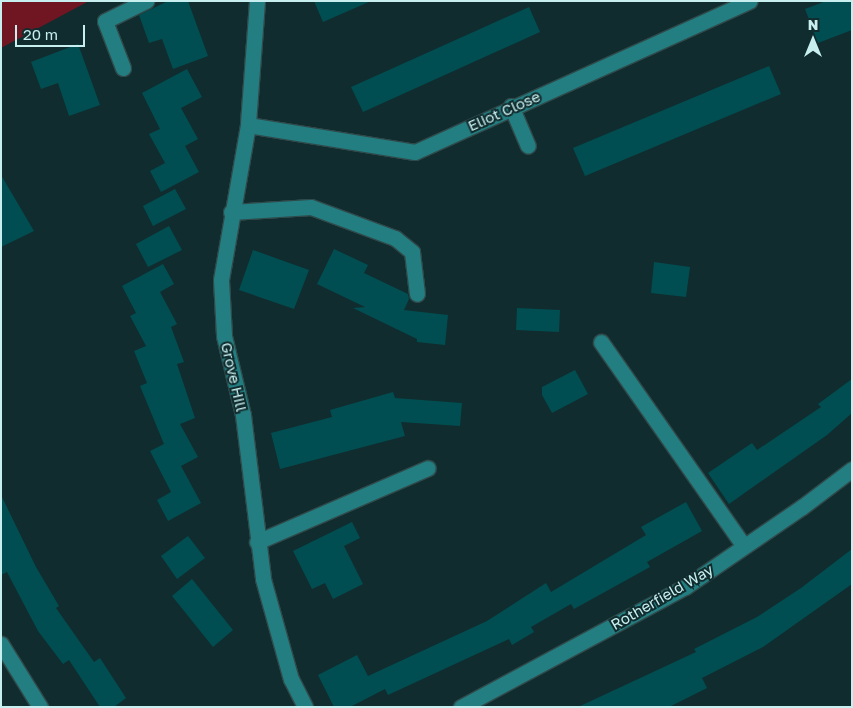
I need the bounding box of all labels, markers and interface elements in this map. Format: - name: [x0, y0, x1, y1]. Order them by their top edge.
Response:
- scale bar: [18, 15, 88, 47]
- north arrow: [788, 15, 838, 65]
- text: N: [808, 16, 818, 33]
- text: 20 m: [23, 25, 58, 43]
- street label: Eliot Close: [465, 87, 543, 135]
- street label: Grove Hill: [217, 341, 251, 413]
- street label: Rotherfield Way: [608, 560, 716, 634]

